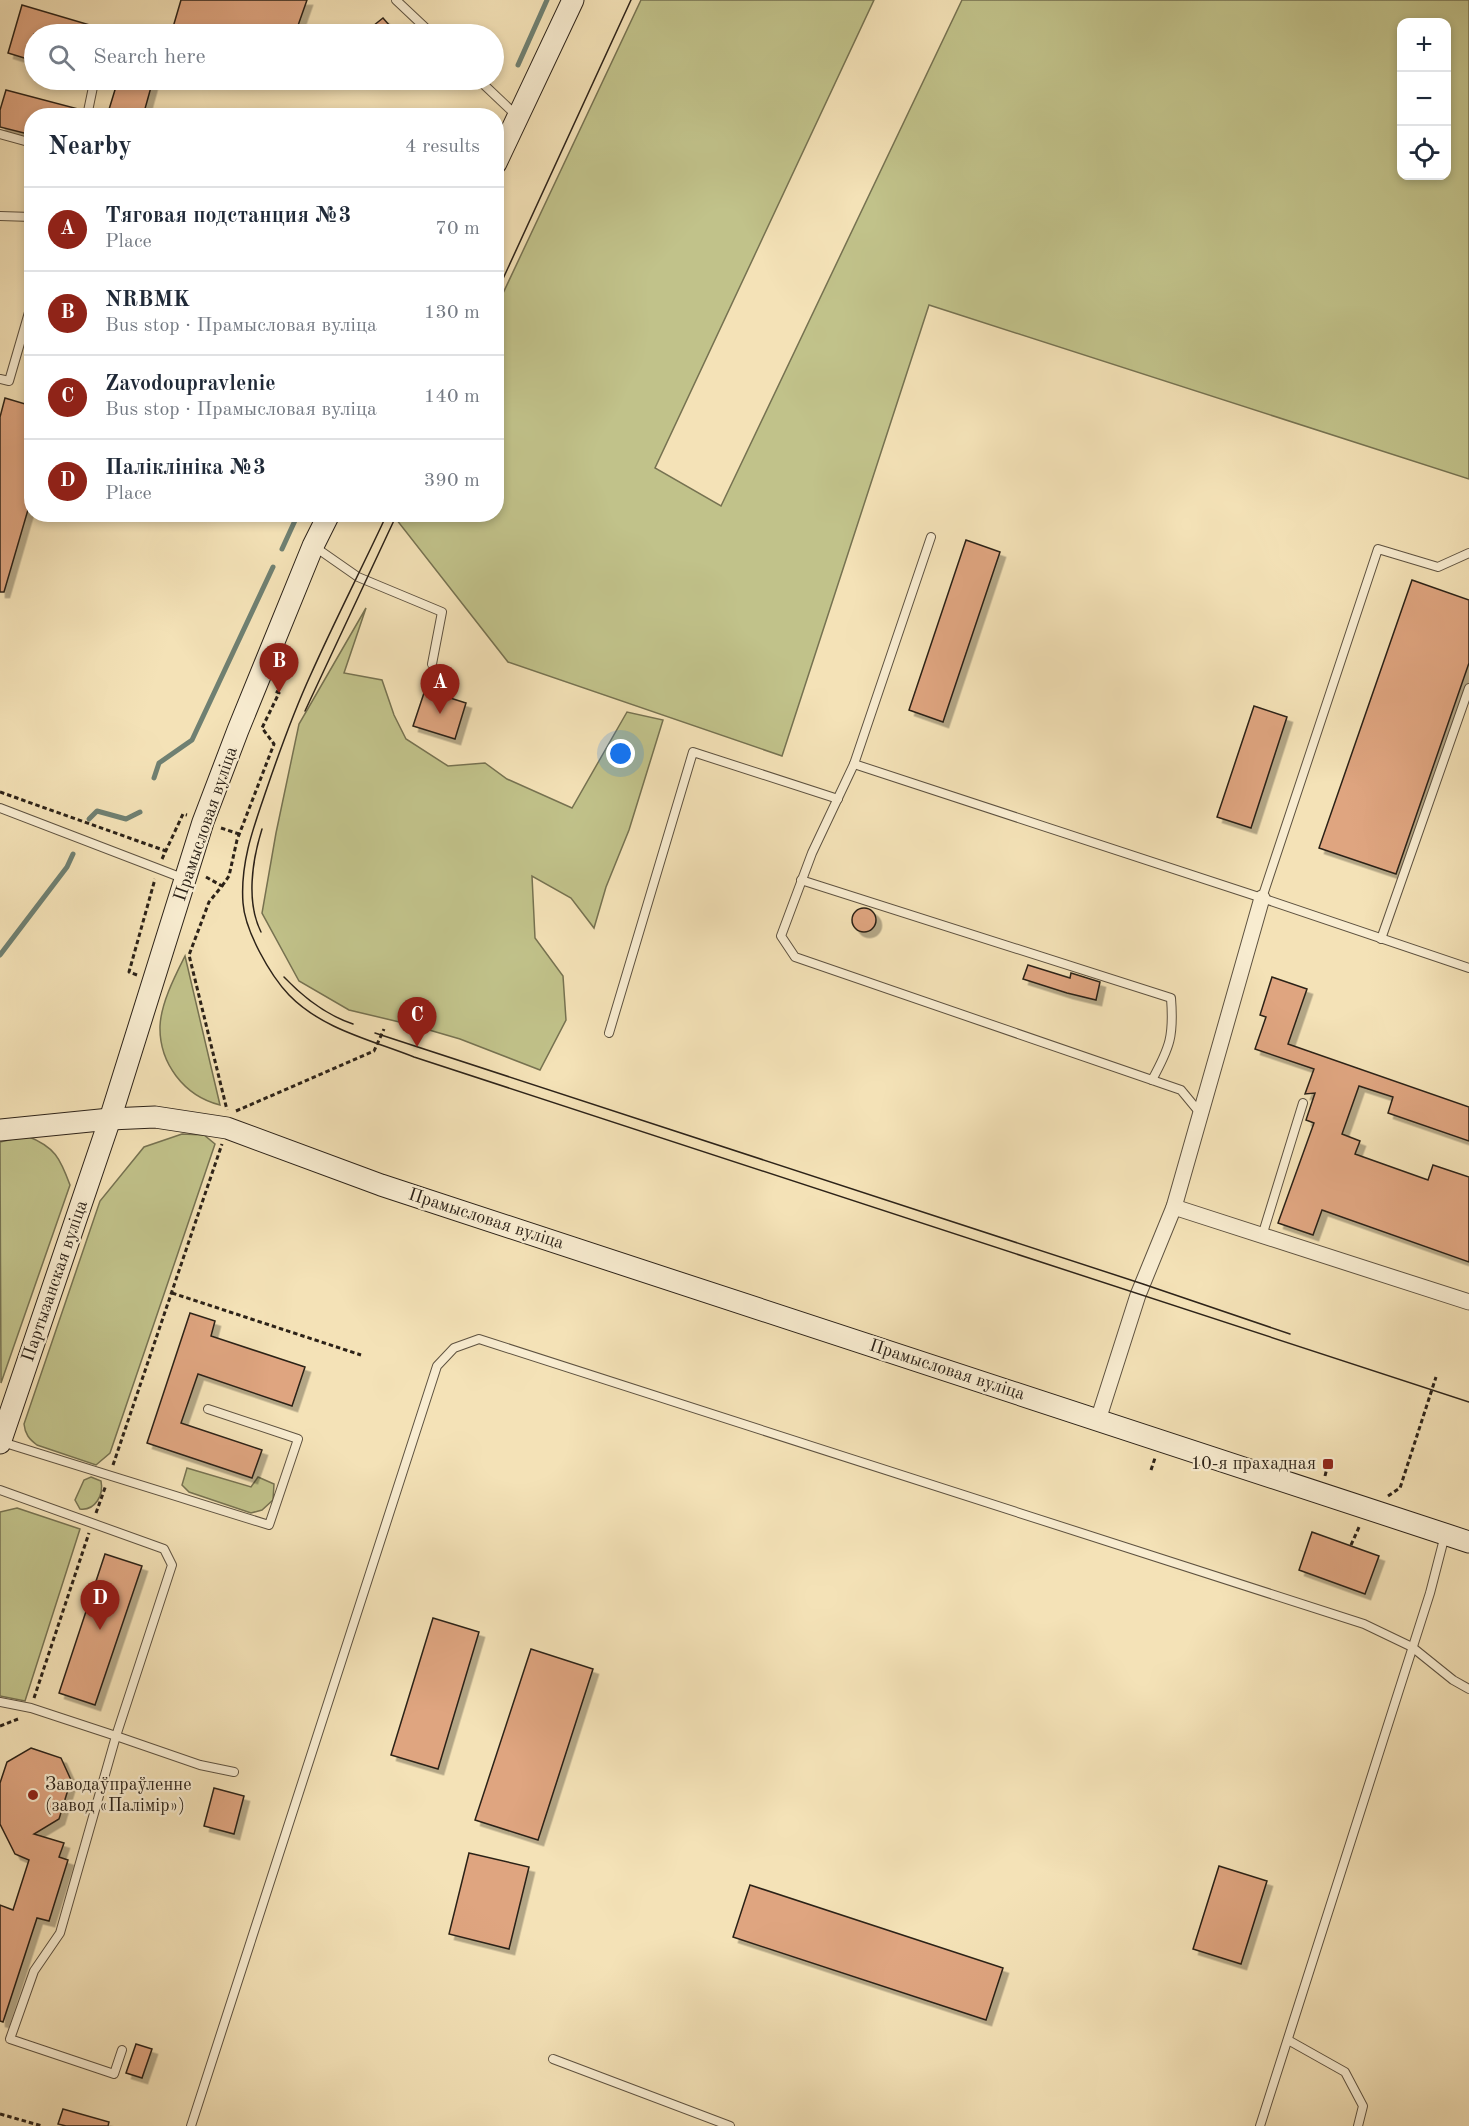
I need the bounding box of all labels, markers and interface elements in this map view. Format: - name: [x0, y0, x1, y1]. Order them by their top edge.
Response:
- map controls: [1397, 18, 1451, 180]
- button: +: [1397, 18, 1451, 72]
- search box: [24, 24, 504, 90]
- icon: search: [45, 41, 78, 74]
- text: Search here: [93, 46, 206, 68]
- button: −: [1397, 72, 1451, 126]
- button: locate: [1397, 126, 1451, 180]
- text: Nearby: [48, 134, 132, 160]
- text: 4 results: [405, 137, 480, 157]
- text: Тяговая подстанция №3: [105, 205, 351, 227]
- text: A: [60, 219, 75, 239]
- text: 70 m: [435, 219, 480, 239]
- text: Place: [105, 232, 152, 252]
- text: NRBMK: [105, 289, 190, 311]
- text: B: [60, 303, 75, 323]
- text: 130 m: [424, 303, 480, 323]
- text: Bus stop · Прамысловая вуліца: [105, 316, 377, 336]
- text: Zavodoupravlenie: [105, 373, 276, 395]
- text: C: [61, 387, 74, 407]
- text: 140 m: [424, 387, 480, 407]
- text: Bus stop · Прамысловая вуліца: [105, 400, 377, 420]
- text: Паліклініка №3: [105, 457, 266, 479]
- text: D: [60, 471, 75, 491]
- text: 390 m: [424, 471, 480, 491]
- text: Place: [105, 484, 152, 504]
- pin: B: [260, 644, 298, 693]
- pin: A: [420, 664, 460, 714]
- your location: [606, 739, 635, 768]
- street label: Прамысловая вуліца: [171, 744, 241, 904]
- pin: C: [398, 998, 436, 1047]
- street label: Прамысловая вуліца: [406, 1185, 566, 1253]
- street label: Партызанская вуліца: [19, 1198, 91, 1364]
- street label: Прамысловая вуліца: [867, 1336, 1027, 1404]
- place label: 10-я прахадная: [1191, 1455, 1316, 1473]
- marker: 10-я прахадная: [1321, 1457, 1335, 1471]
- pin: D: [80, 1580, 120, 1630]
- place label: Заводаўпраўленне (завод «Палімір»): [45, 1776, 191, 1815]
- marker: Заводаўпраўленне (завод «Палімір»): [26, 1788, 40, 1802]

